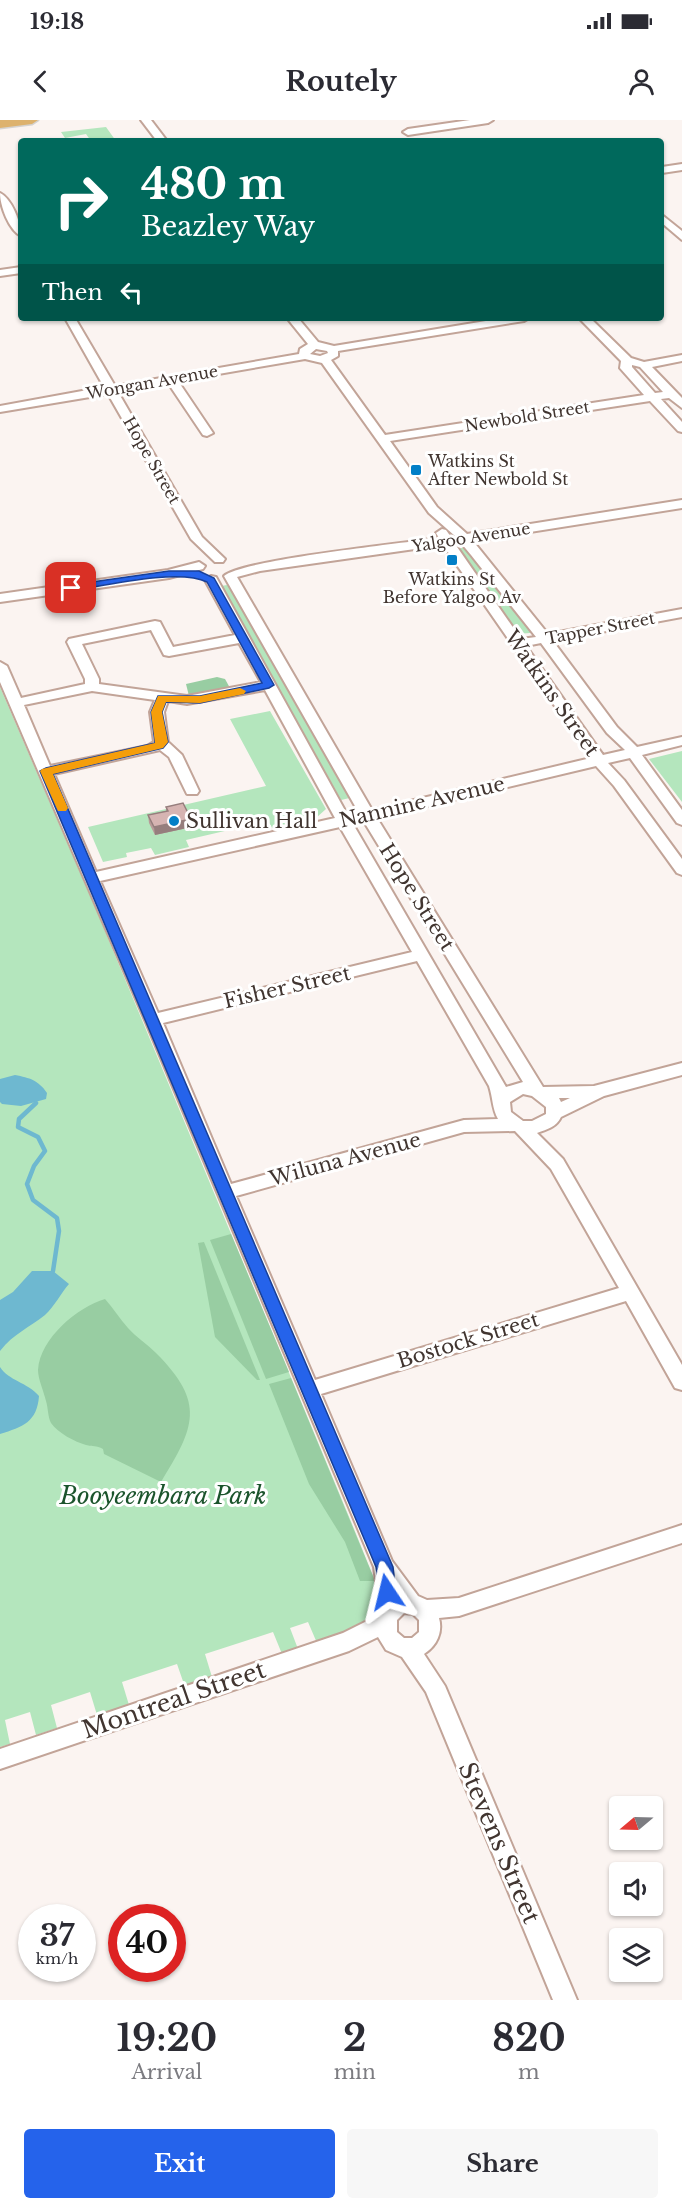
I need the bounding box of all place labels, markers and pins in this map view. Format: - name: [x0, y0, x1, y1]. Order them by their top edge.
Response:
- place label: Watkins St After Newbold St: [427, 451, 568, 489]
- marker: Watkins St After Newbold St: [409, 463, 423, 477]
- marker: Watkins St Before Yalgoo Av: [445, 553, 459, 567]
- pin: [45, 562, 96, 613]
- place label: Watkins St Before Yalgoo Av: [383, 569, 522, 607]
- place label: Sullivan Hall: [186, 809, 317, 833]
- marker: Sullivan Hall: [167, 814, 181, 828]

